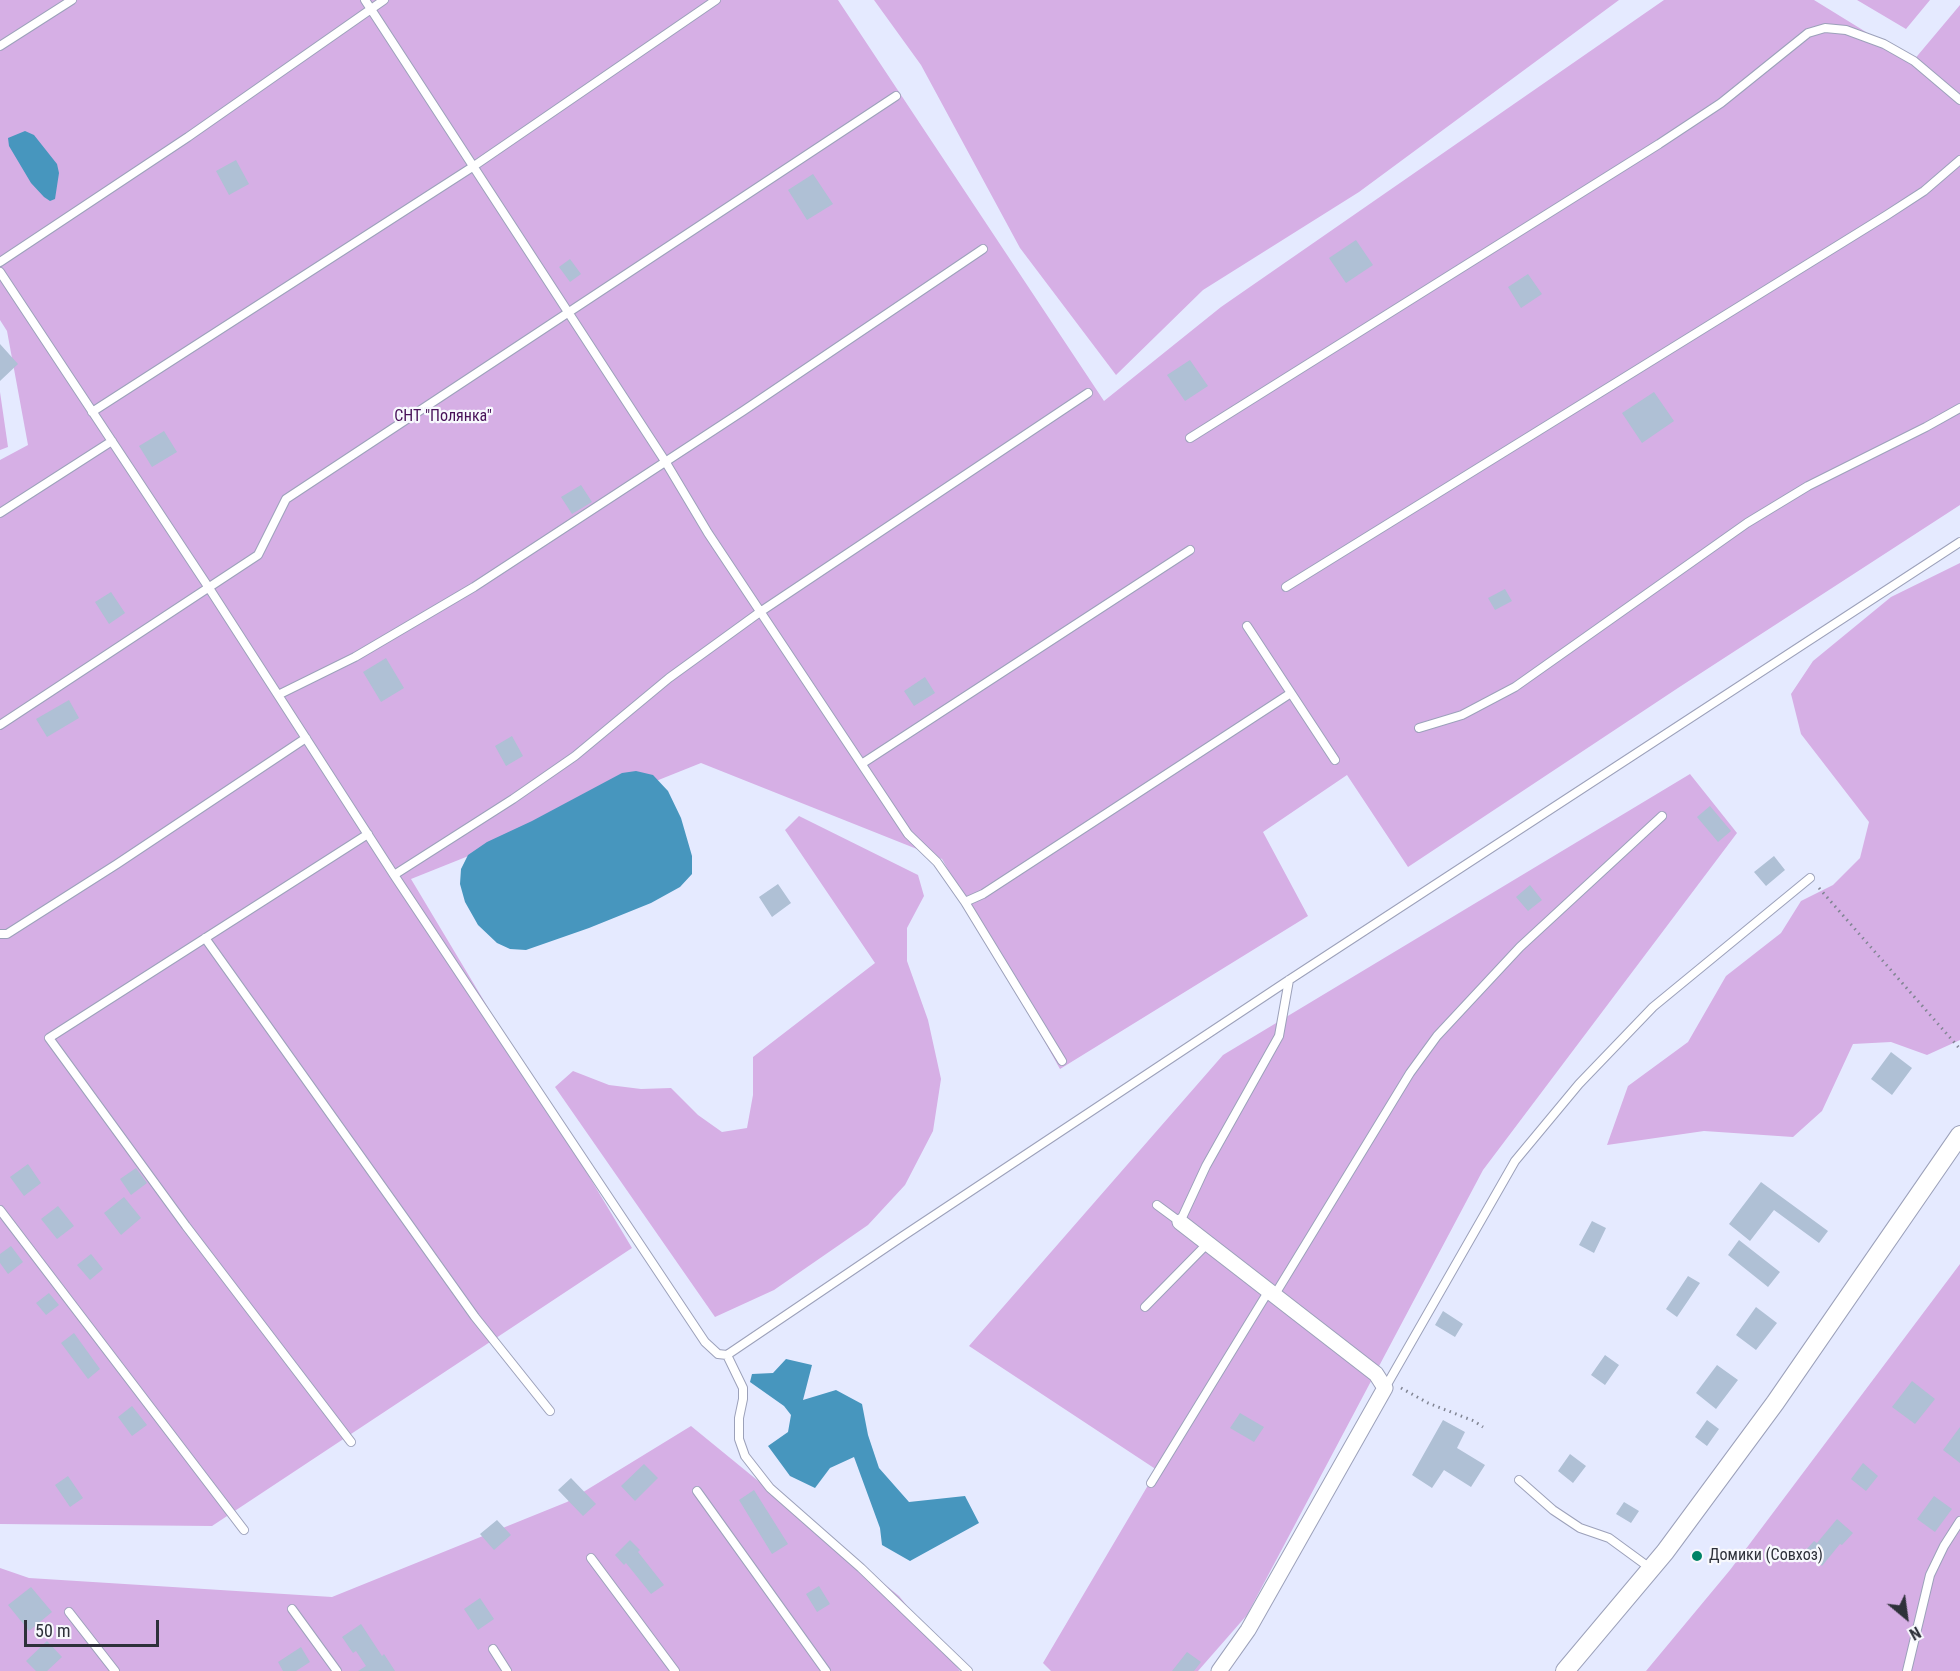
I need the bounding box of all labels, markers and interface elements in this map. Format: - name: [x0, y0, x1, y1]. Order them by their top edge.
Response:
- park label: СНТ "Полянка": [394, 407, 492, 427]
- place label: Домики (Совхоз): [1709, 1546, 1823, 1566]
- marker: Домики (Совхоз): [1690, 1549, 1704, 1563]
- north arrow: [1876, 1587, 1936, 1647]
- scale bar: [27, 1608, 162, 1646]
- text: 50 m: [35, 1620, 70, 1641]
- text: N: [1906, 1622, 1924, 1644]

